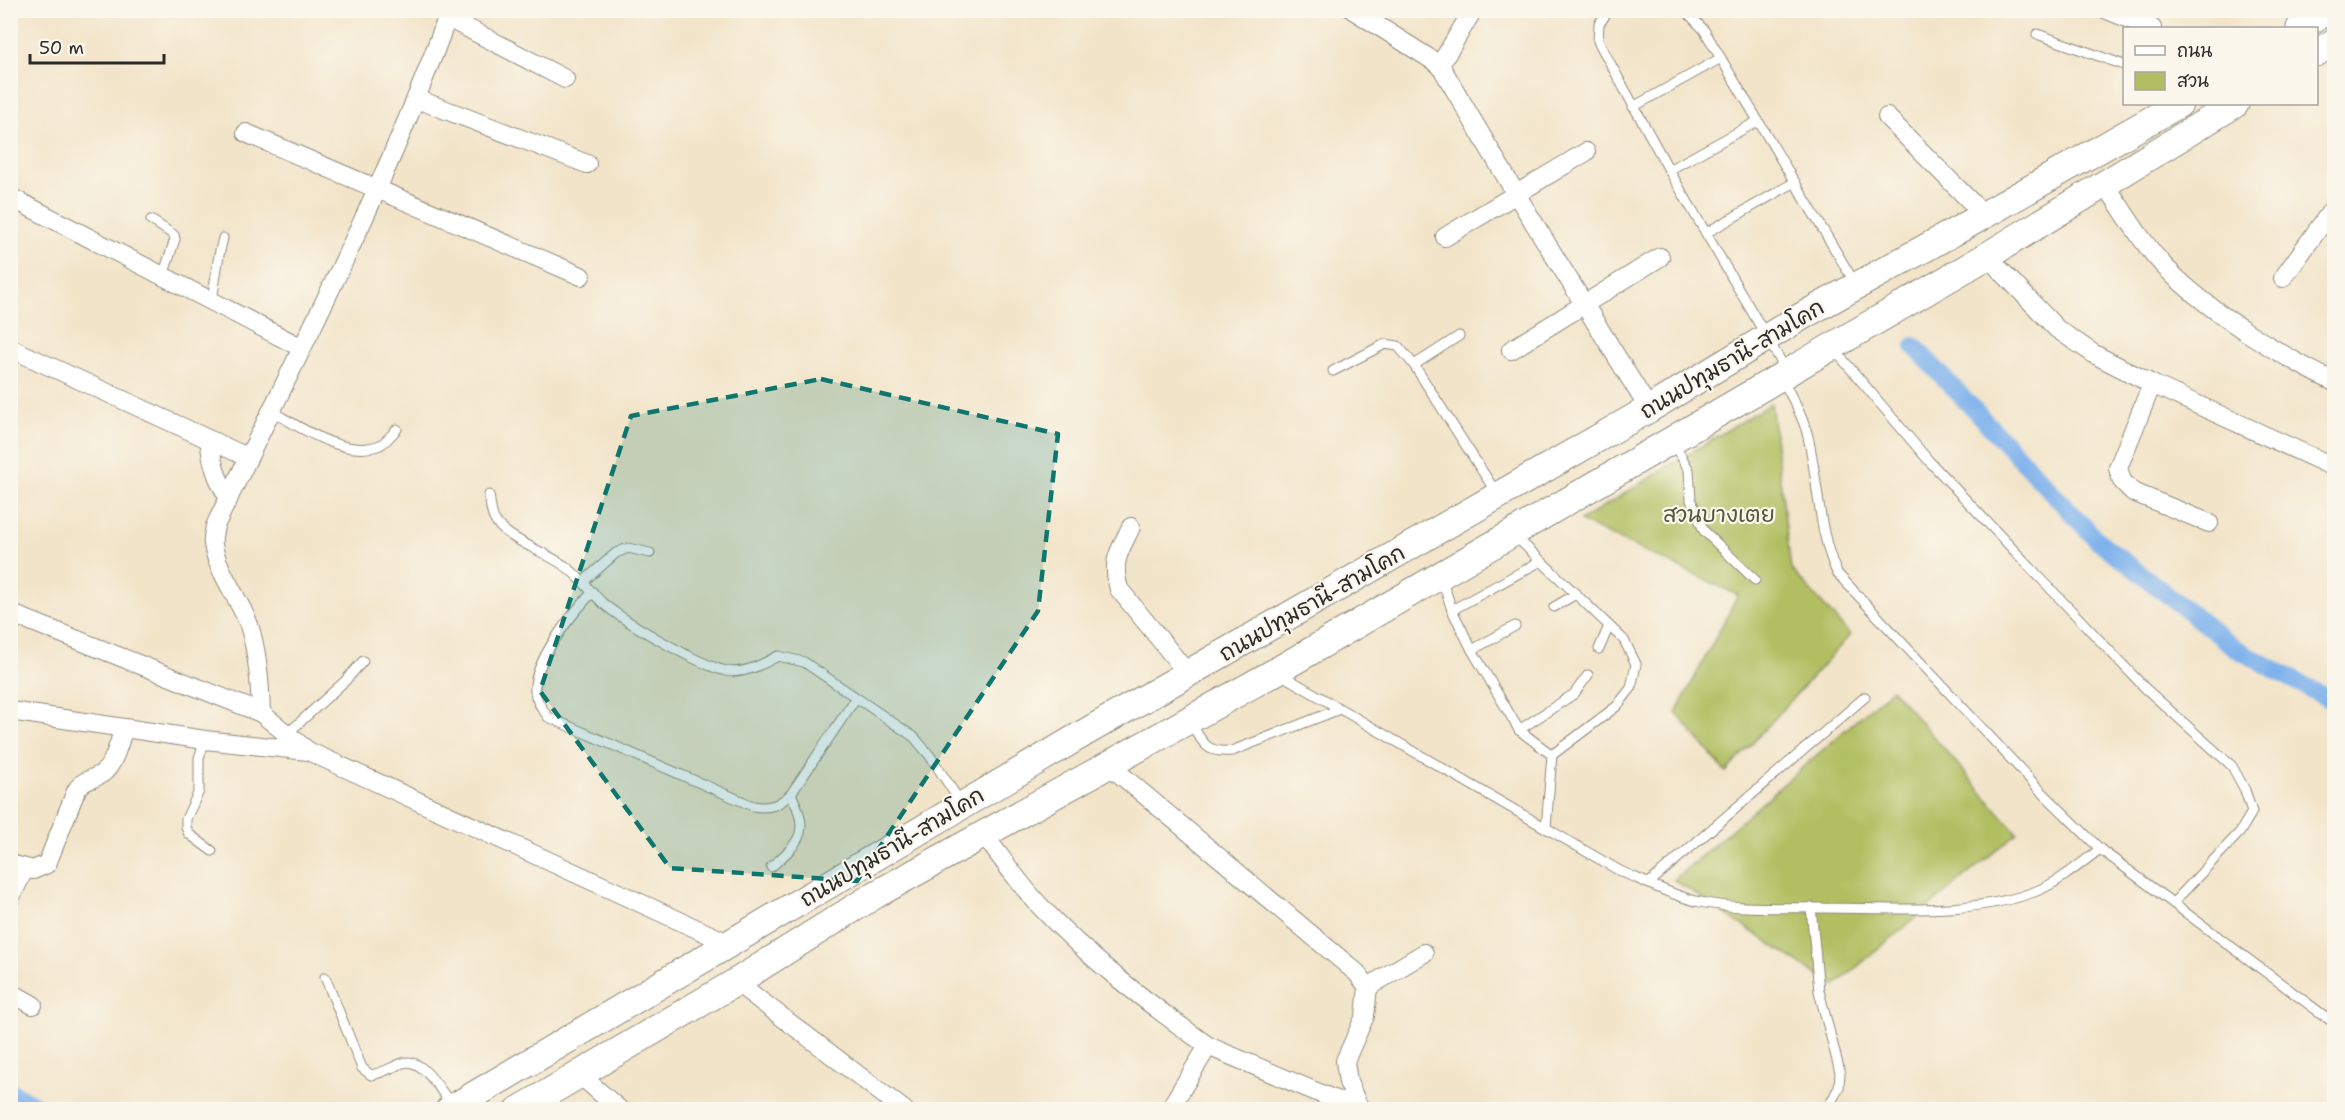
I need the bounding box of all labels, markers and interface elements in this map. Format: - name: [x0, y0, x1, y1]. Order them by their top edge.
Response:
- scale bar: [30, 27, 164, 65]
- legend: [2123, 27, 2318, 105]
- text: 50 m: [39, 36, 84, 60]
- text: ถนน: [2177, 39, 2212, 63]
- text: สวน: [2177, 69, 2209, 93]
- street label: ถนนปทุมธานี-สามโคก: [1634, 292, 1831, 427]
- park label: สวนบางเตย: [1663, 500, 1775, 529]
- street label: ถนนปทุมธานี-สามโคก: [1214, 538, 1411, 670]
- street label: ถนนปทุมธานี-สามโคก: [794, 780, 991, 915]

